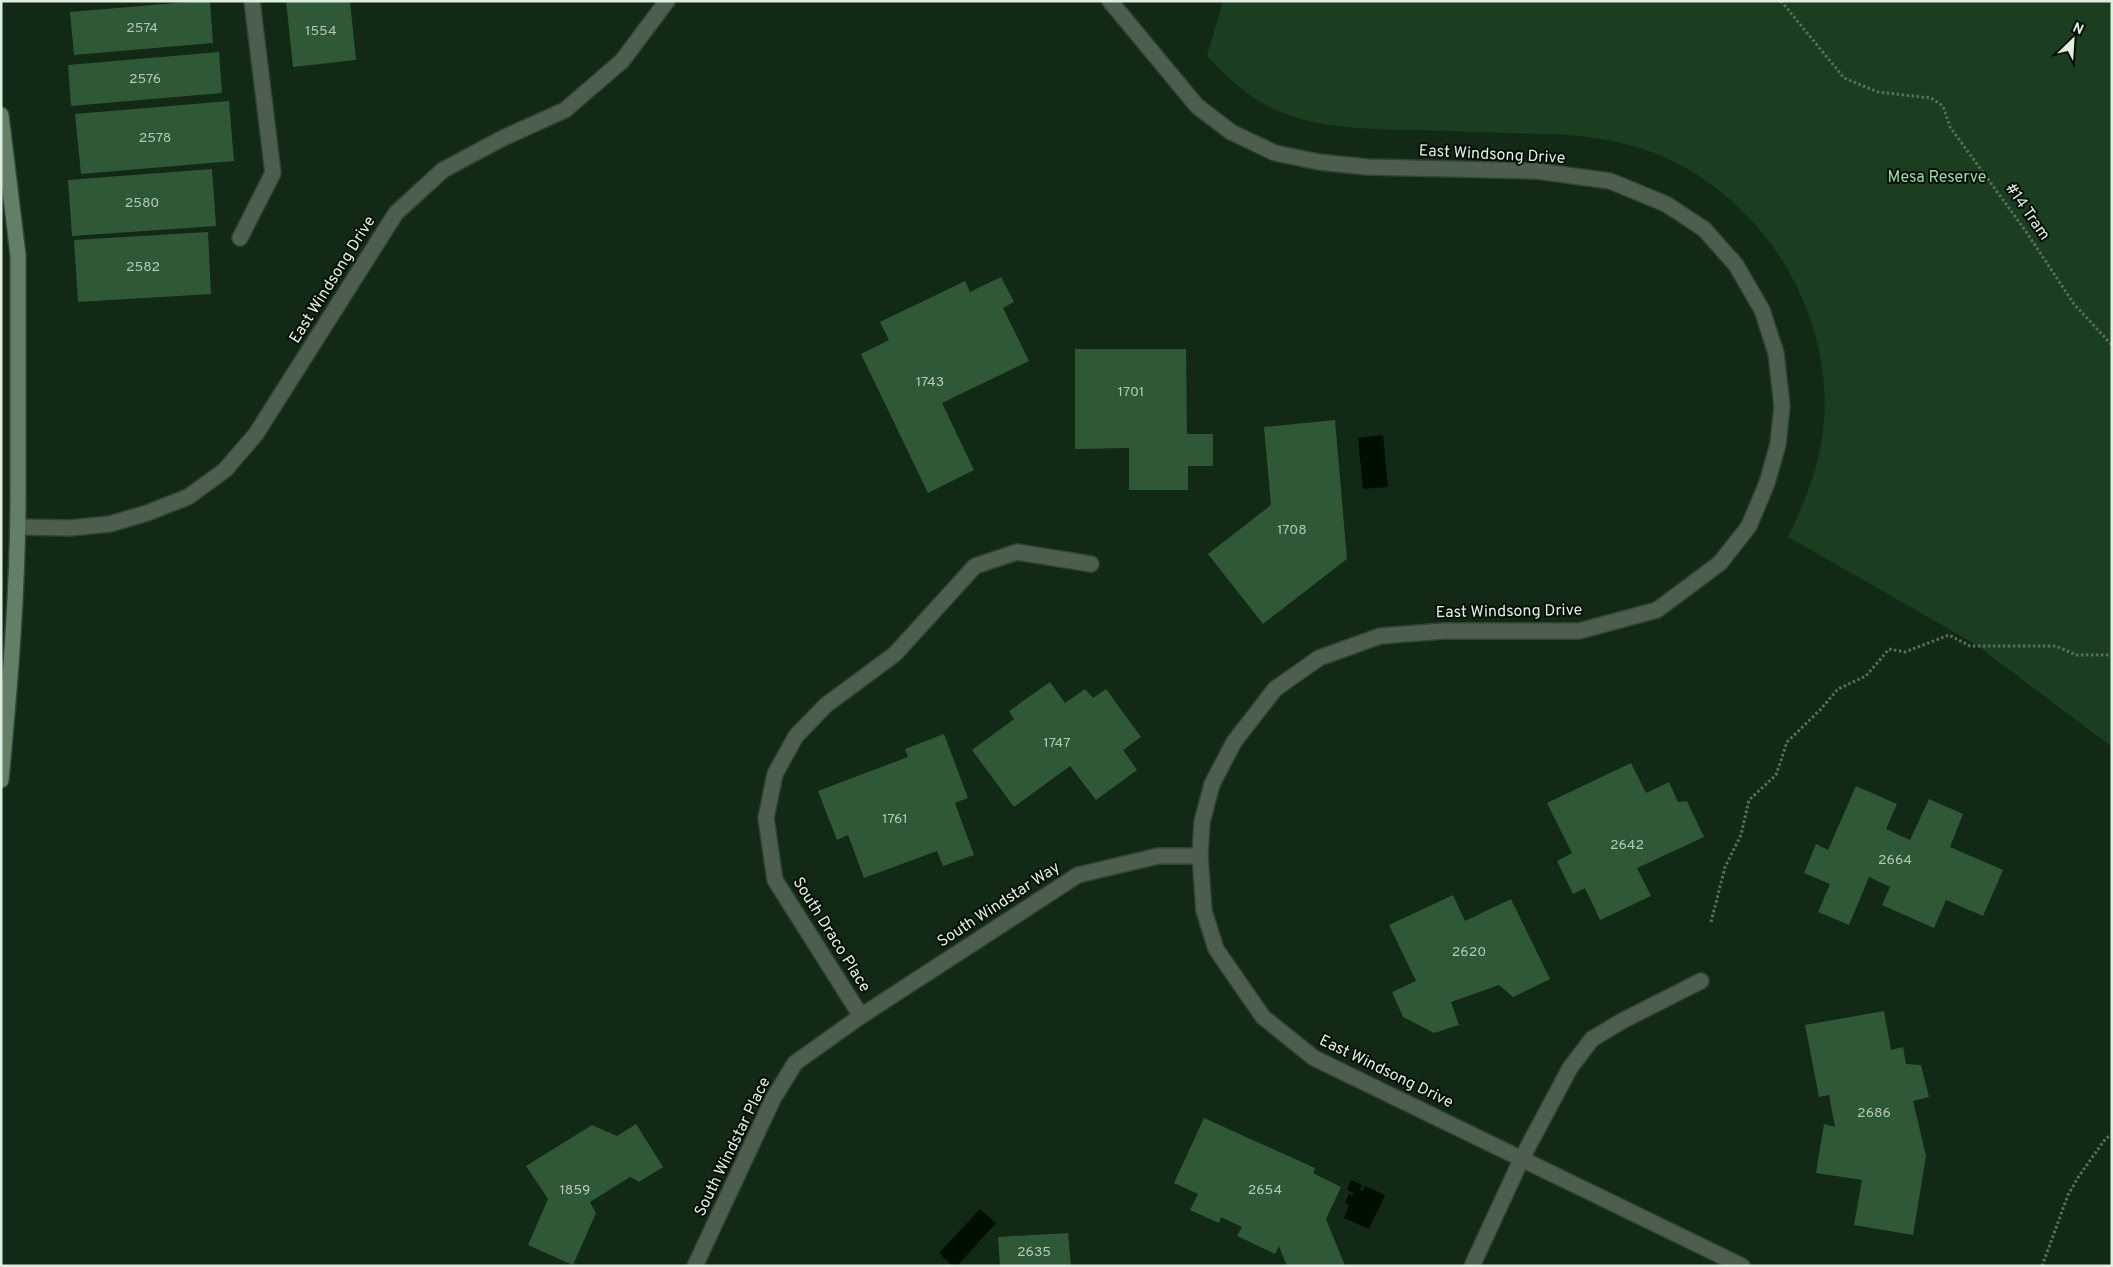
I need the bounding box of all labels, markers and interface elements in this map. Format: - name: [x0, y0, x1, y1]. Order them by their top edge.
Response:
- north arrow: [2048, 15, 2098, 65]
- house number: 2574: [126, 20, 158, 37]
- text: N: [2070, 20, 2086, 39]
- house number: 1554: [305, 23, 337, 40]
- house number: 2576: [129, 71, 161, 88]
- house number: 2578: [139, 130, 171, 147]
- street label: East Windsong Drive: [1418, 141, 1566, 169]
- park label: Mesa Reserve: [1888, 168, 1986, 188]
- street label: #14 Tram: [2000, 179, 2054, 245]
- house number: 2580: [125, 195, 159, 212]
- street label: East Windsong Drive: [286, 213, 380, 347]
- house number: 2582: [126, 259, 160, 276]
- house number: 1743: [916, 374, 944, 391]
- house number: 1701: [1118, 384, 1144, 401]
- house number: 1708: [1277, 522, 1307, 539]
- street label: East Windsong Drive: [1436, 601, 1582, 623]
- house number: 1747: [1044, 735, 1070, 752]
- house number: 1761: [882, 811, 908, 828]
- house number: 2642: [1610, 837, 1644, 854]
- house number: 2664: [1878, 852, 1912, 869]
- street label: South Windstar Way: [934, 858, 1064, 952]
- street label: South Draco Place: [788, 874, 874, 996]
- house number: 2620: [1452, 944, 1486, 961]
- street label: East Windsong Drive: [1316, 1031, 1456, 1113]
- street label: South Windstar Place: [691, 1074, 775, 1220]
- house number: 2686: [1857, 1105, 1891, 1122]
- house number: 1859: [560, 1182, 590, 1199]
- house number: 2654: [1248, 1182, 1282, 1199]
- house number: 2635: [1017, 1244, 1051, 1261]

